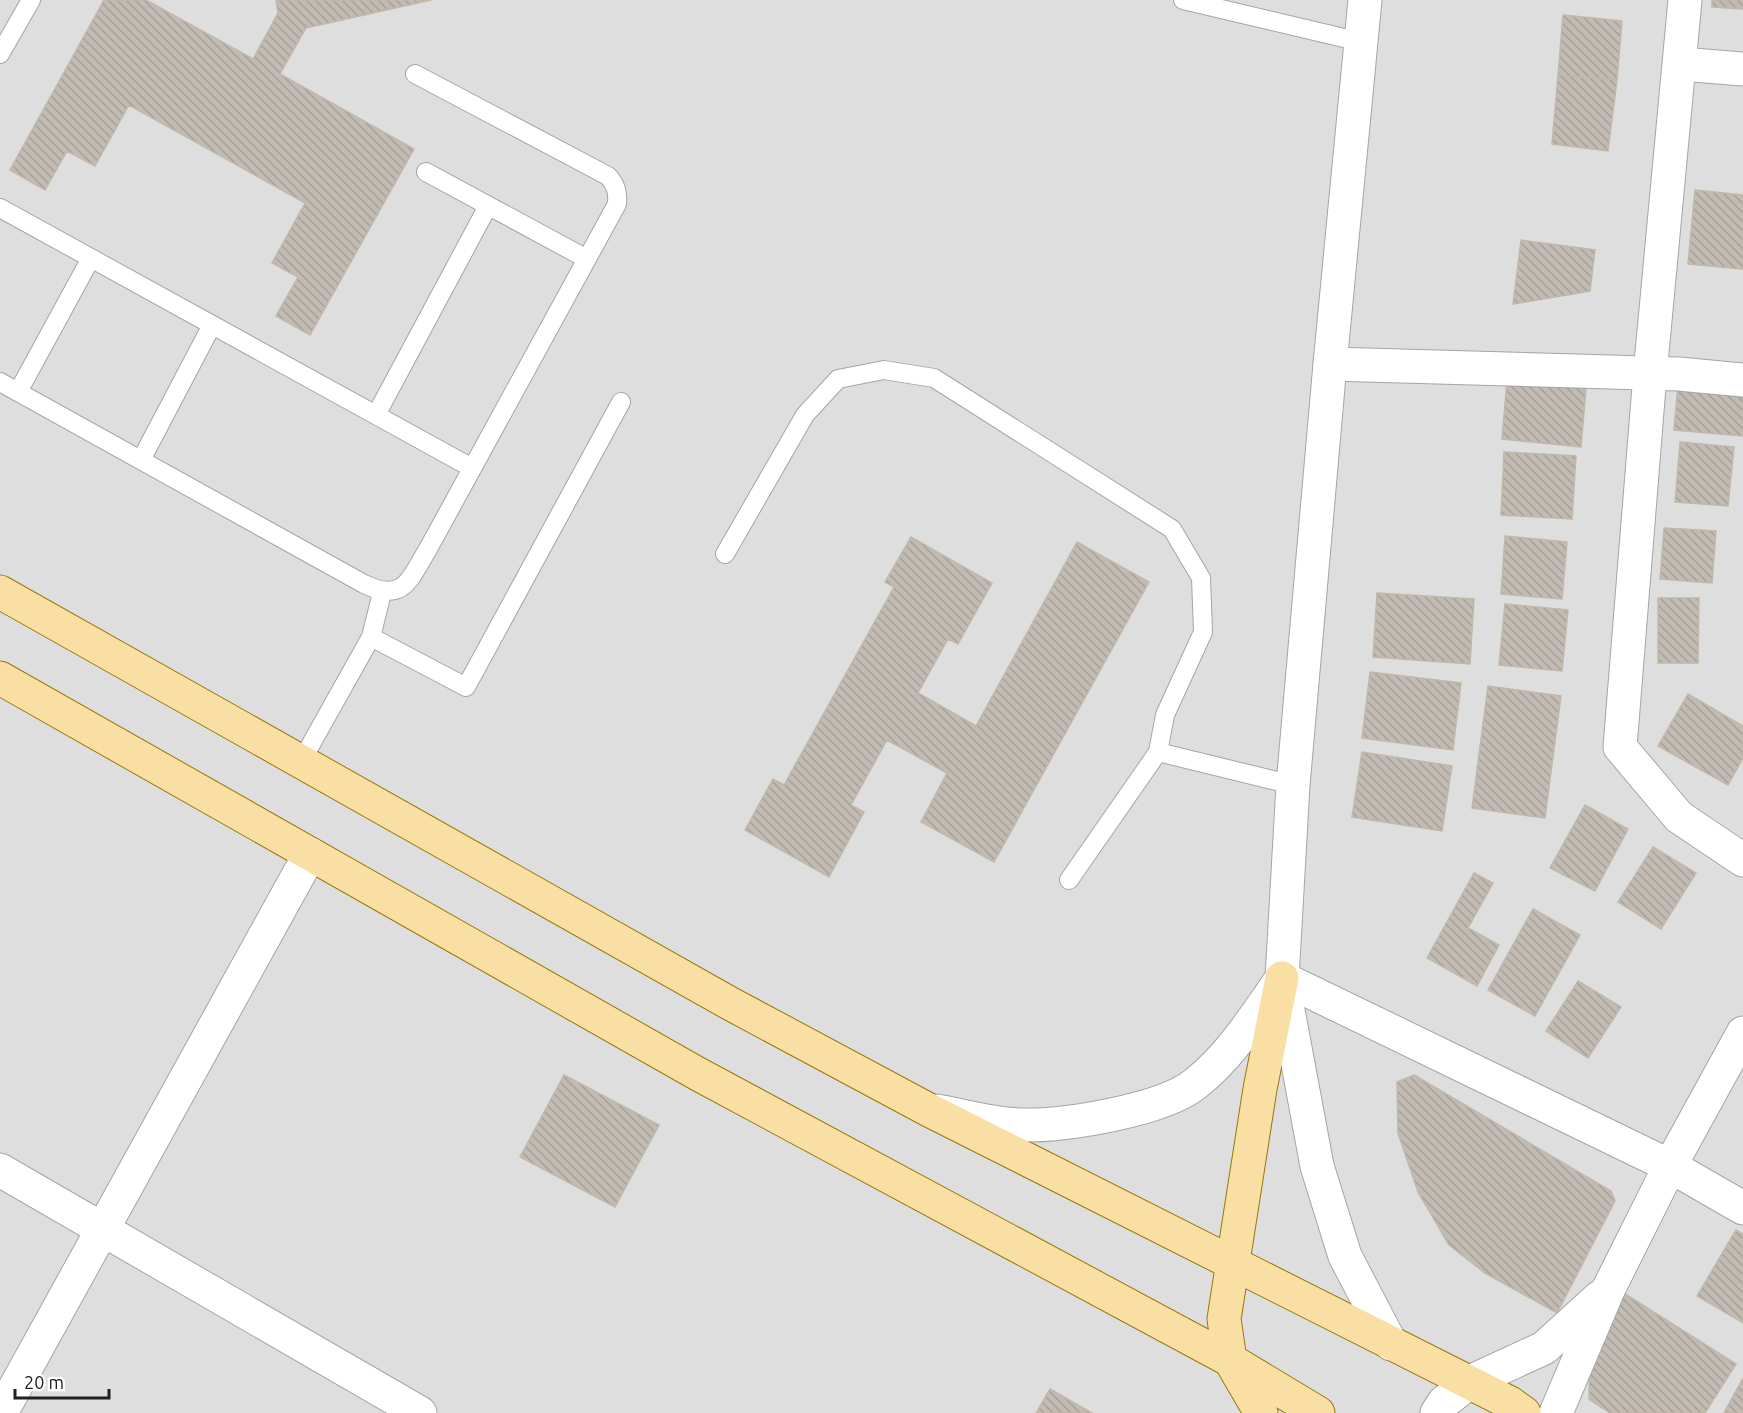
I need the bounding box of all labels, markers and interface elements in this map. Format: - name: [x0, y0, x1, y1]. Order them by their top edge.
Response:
- scale bar: [15, 1362, 110, 1400]
- text: 20 m: [24, 1372, 64, 1392]

